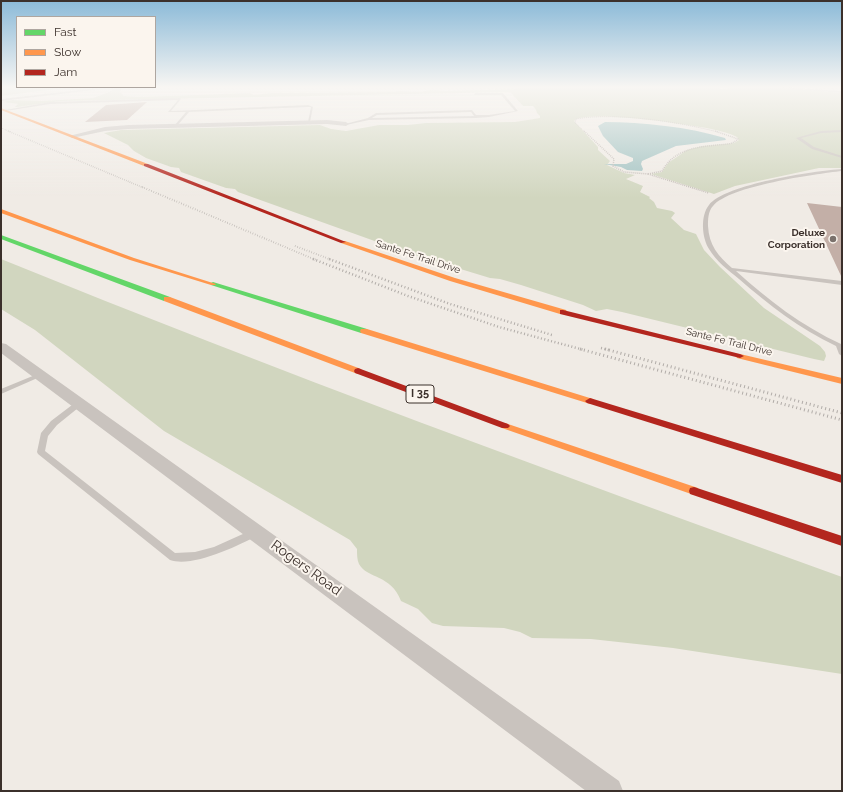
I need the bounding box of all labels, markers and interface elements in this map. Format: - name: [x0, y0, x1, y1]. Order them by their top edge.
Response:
- legend: [16, 16, 156, 88]
- text: Fast: [54, 25, 77, 39]
- text: Slow: [54, 45, 81, 59]
- text: Jam: [54, 65, 77, 79]
- place label: Deluxe Corporation: [768, 227, 825, 250]
- marker: Deluxe Corporation: [828, 234, 838, 244]
- street label: Sante Fe Trail Drive: [374, 238, 462, 276]
- street label: Sante Fe Trail Drive: [685, 325, 773, 359]
- road number: I 35: [406, 385, 434, 403]
- street label: Rogers Road: [268, 537, 344, 599]

